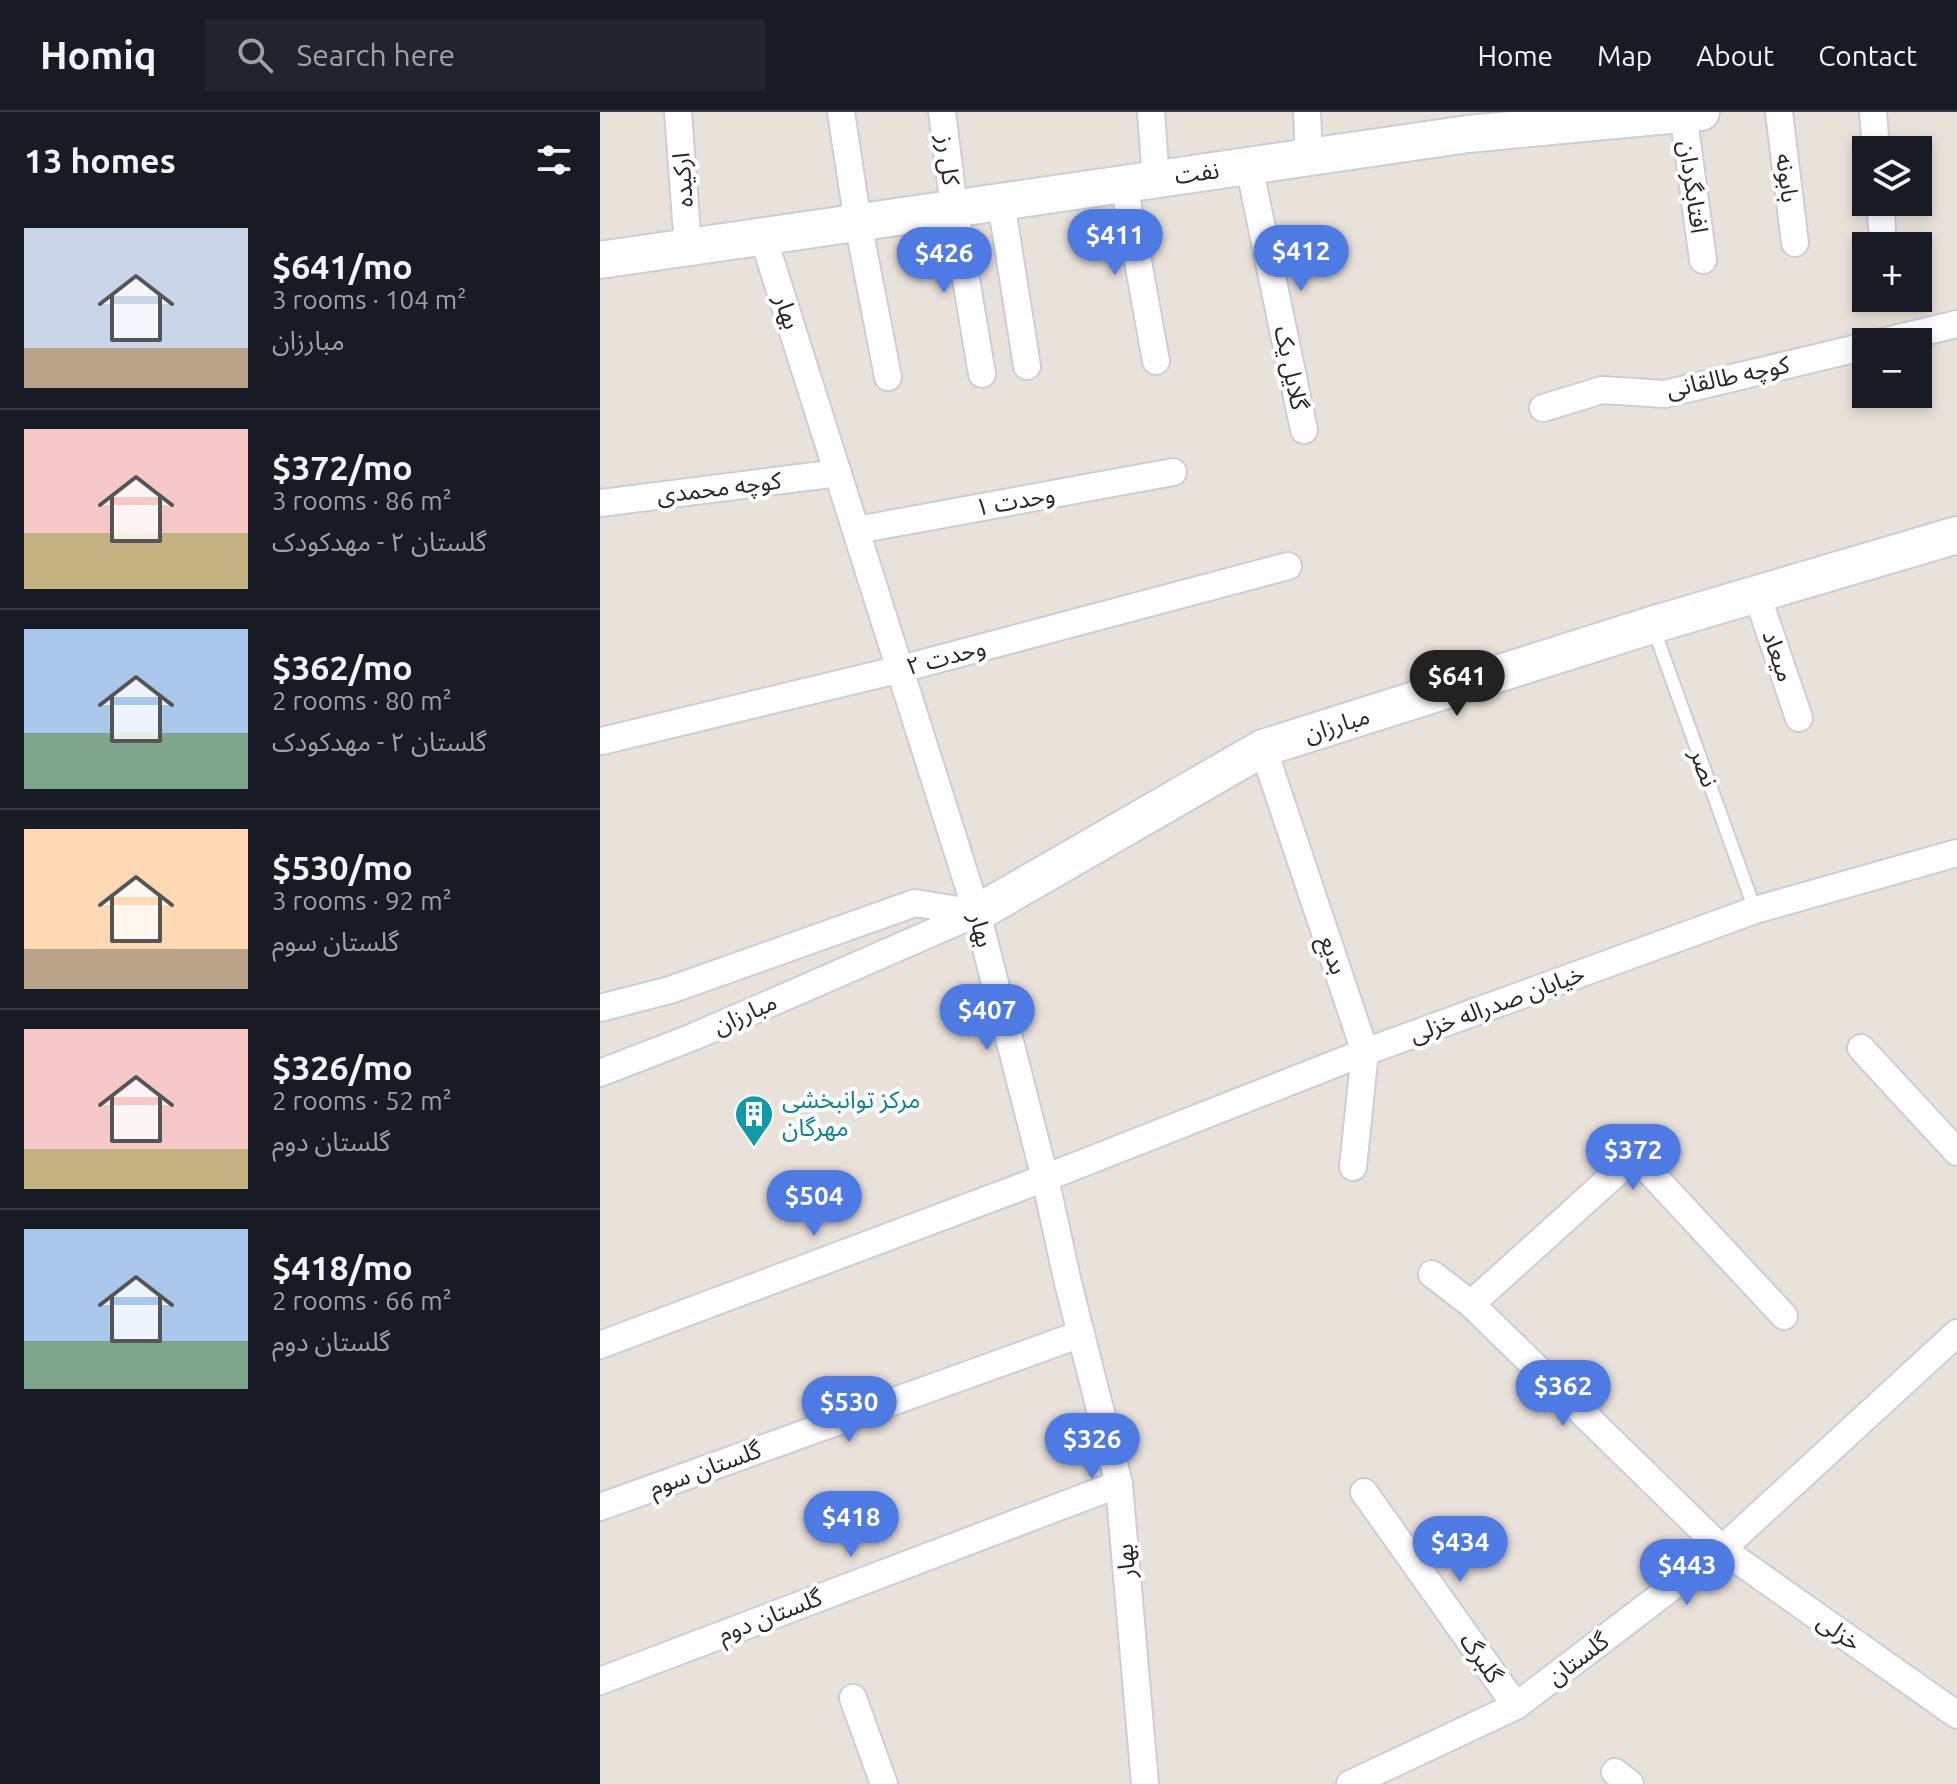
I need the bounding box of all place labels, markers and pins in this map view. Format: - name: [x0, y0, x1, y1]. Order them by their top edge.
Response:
- pin: $411: [1068, 209, 1162, 277]
- pin: $412: [1254, 225, 1348, 293]
- pin: $426: [897, 227, 991, 295]
- pin: $641: [1410, 650, 1504, 718]
- pin: $407: [940, 984, 1034, 1052]
- place label: مرکز توانبخشی مهرگان: [782, 1086, 920, 1142]
- building icon: مرکز توانبخشی مهرگان: [733, 1093, 775, 1148]
- pin: $372: [1586, 1124, 1680, 1192]
- pin: $504: [767, 1170, 861, 1238]
- pin: $362: [1516, 1360, 1610, 1428]
- pin: $530: [802, 1376, 896, 1444]
- pin: $326: [1045, 1413, 1139, 1481]
- pin: $418: [804, 1491, 898, 1559]
- pin: $434: [1413, 1516, 1507, 1584]
- pin: $443: [1640, 1539, 1734, 1607]

